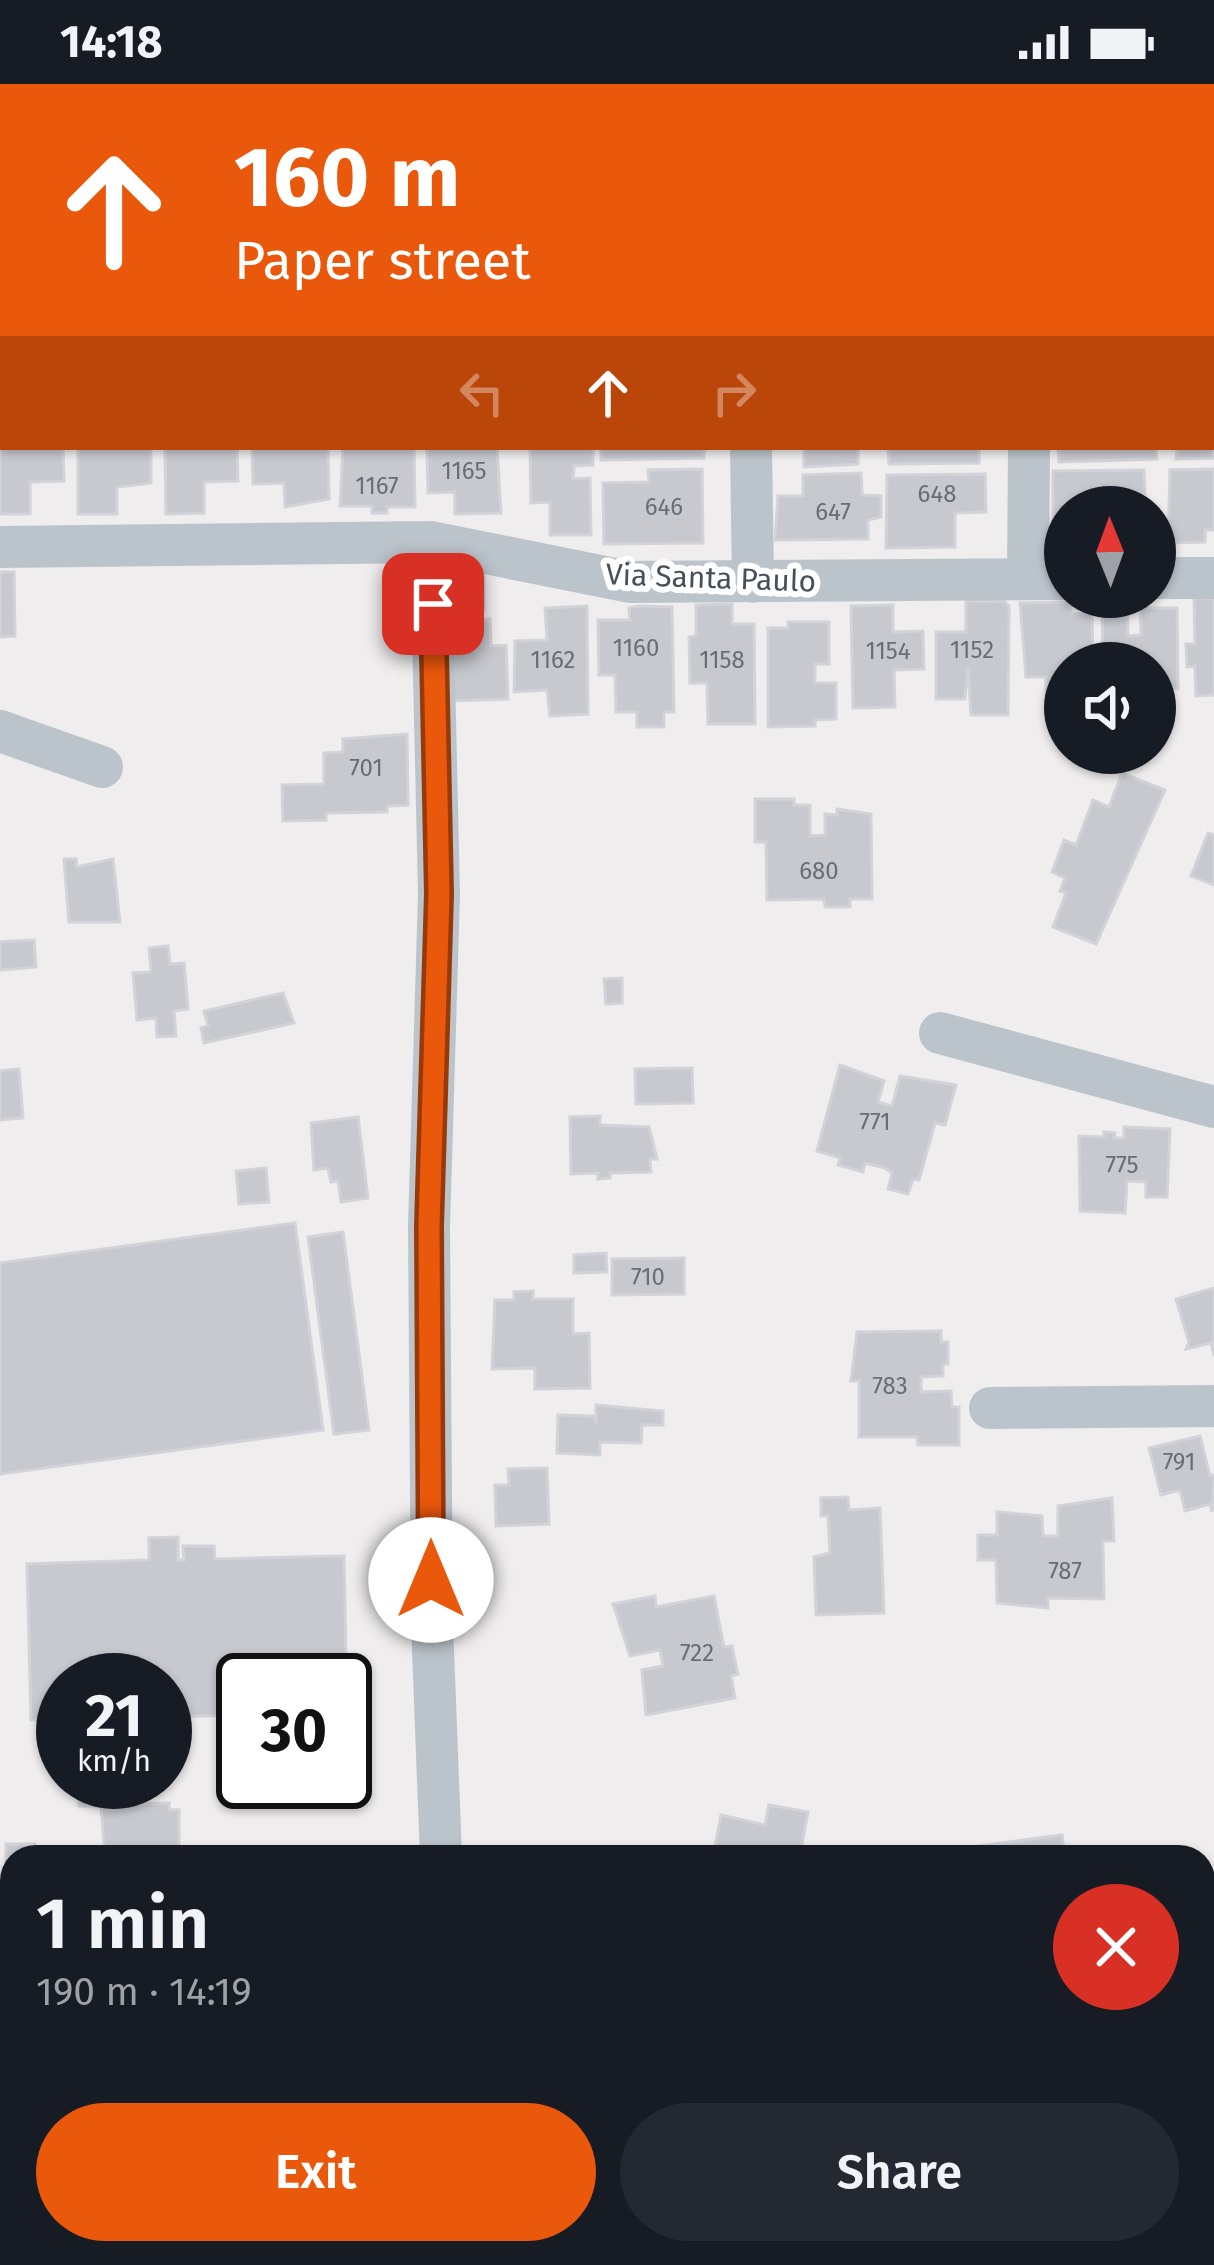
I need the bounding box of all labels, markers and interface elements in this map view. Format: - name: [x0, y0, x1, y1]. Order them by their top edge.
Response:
- text: 14:18: [60, 15, 163, 69]
- text: 160 m: [234, 127, 460, 228]
- icon: ahead: [36, 132, 192, 288]
- text: Paper street: [234, 229, 531, 293]
- icon: left: [449, 360, 515, 426]
- icon: ahead: [575, 360, 641, 426]
- icon: right: [701, 360, 767, 426]
- house number: 1165: [441, 457, 487, 485]
- house number: 1167: [355, 472, 399, 500]
- house number: 648: [918, 480, 956, 508]
- north arrow: [1044, 486, 1176, 618]
- map controls: [1044, 486, 1176, 774]
- house number: 646: [645, 493, 683, 521]
- house number: 647: [815, 498, 851, 526]
- pin: [382, 553, 484, 655]
- street label: Via Santa Paulo: [605, 556, 817, 600]
- icon: arrive: [400, 571, 466, 637]
- house number: 1160: [613, 634, 659, 662]
- house number: 1152: [950, 636, 994, 664]
- house number: 1154: [865, 637, 911, 665]
- button: sound: [1044, 642, 1176, 774]
- house number: 1162: [531, 646, 575, 674]
- house number: 1158: [699, 646, 745, 674]
- house number: 701: [349, 754, 383, 782]
- house number: 680: [799, 857, 839, 885]
- house number: 771: [859, 1108, 891, 1136]
- house number: 775: [1106, 1151, 1138, 1179]
- house number: 710: [631, 1263, 665, 1291]
- house number: 783: [872, 1372, 908, 1400]
- house number: 791: [1163, 1448, 1195, 1476]
- position arrow: [368, 1517, 494, 1643]
- house number: 787: [1048, 1557, 1082, 1585]
- house number: 722: [680, 1639, 714, 1667]
- speed limit sign: 30: [216, 1653, 372, 1809]
- text: 21: [85, 1680, 143, 1752]
- text: km/h: [77, 1743, 151, 1779]
- text: 1 min: [36, 1881, 209, 1967]
- button: close: [1053, 1884, 1179, 2010]
- text: 190 m · 14:19: [36, 1969, 252, 2015]
- button: Exit: [36, 2103, 596, 2241]
- button: Share: [620, 2103, 1179, 2241]

